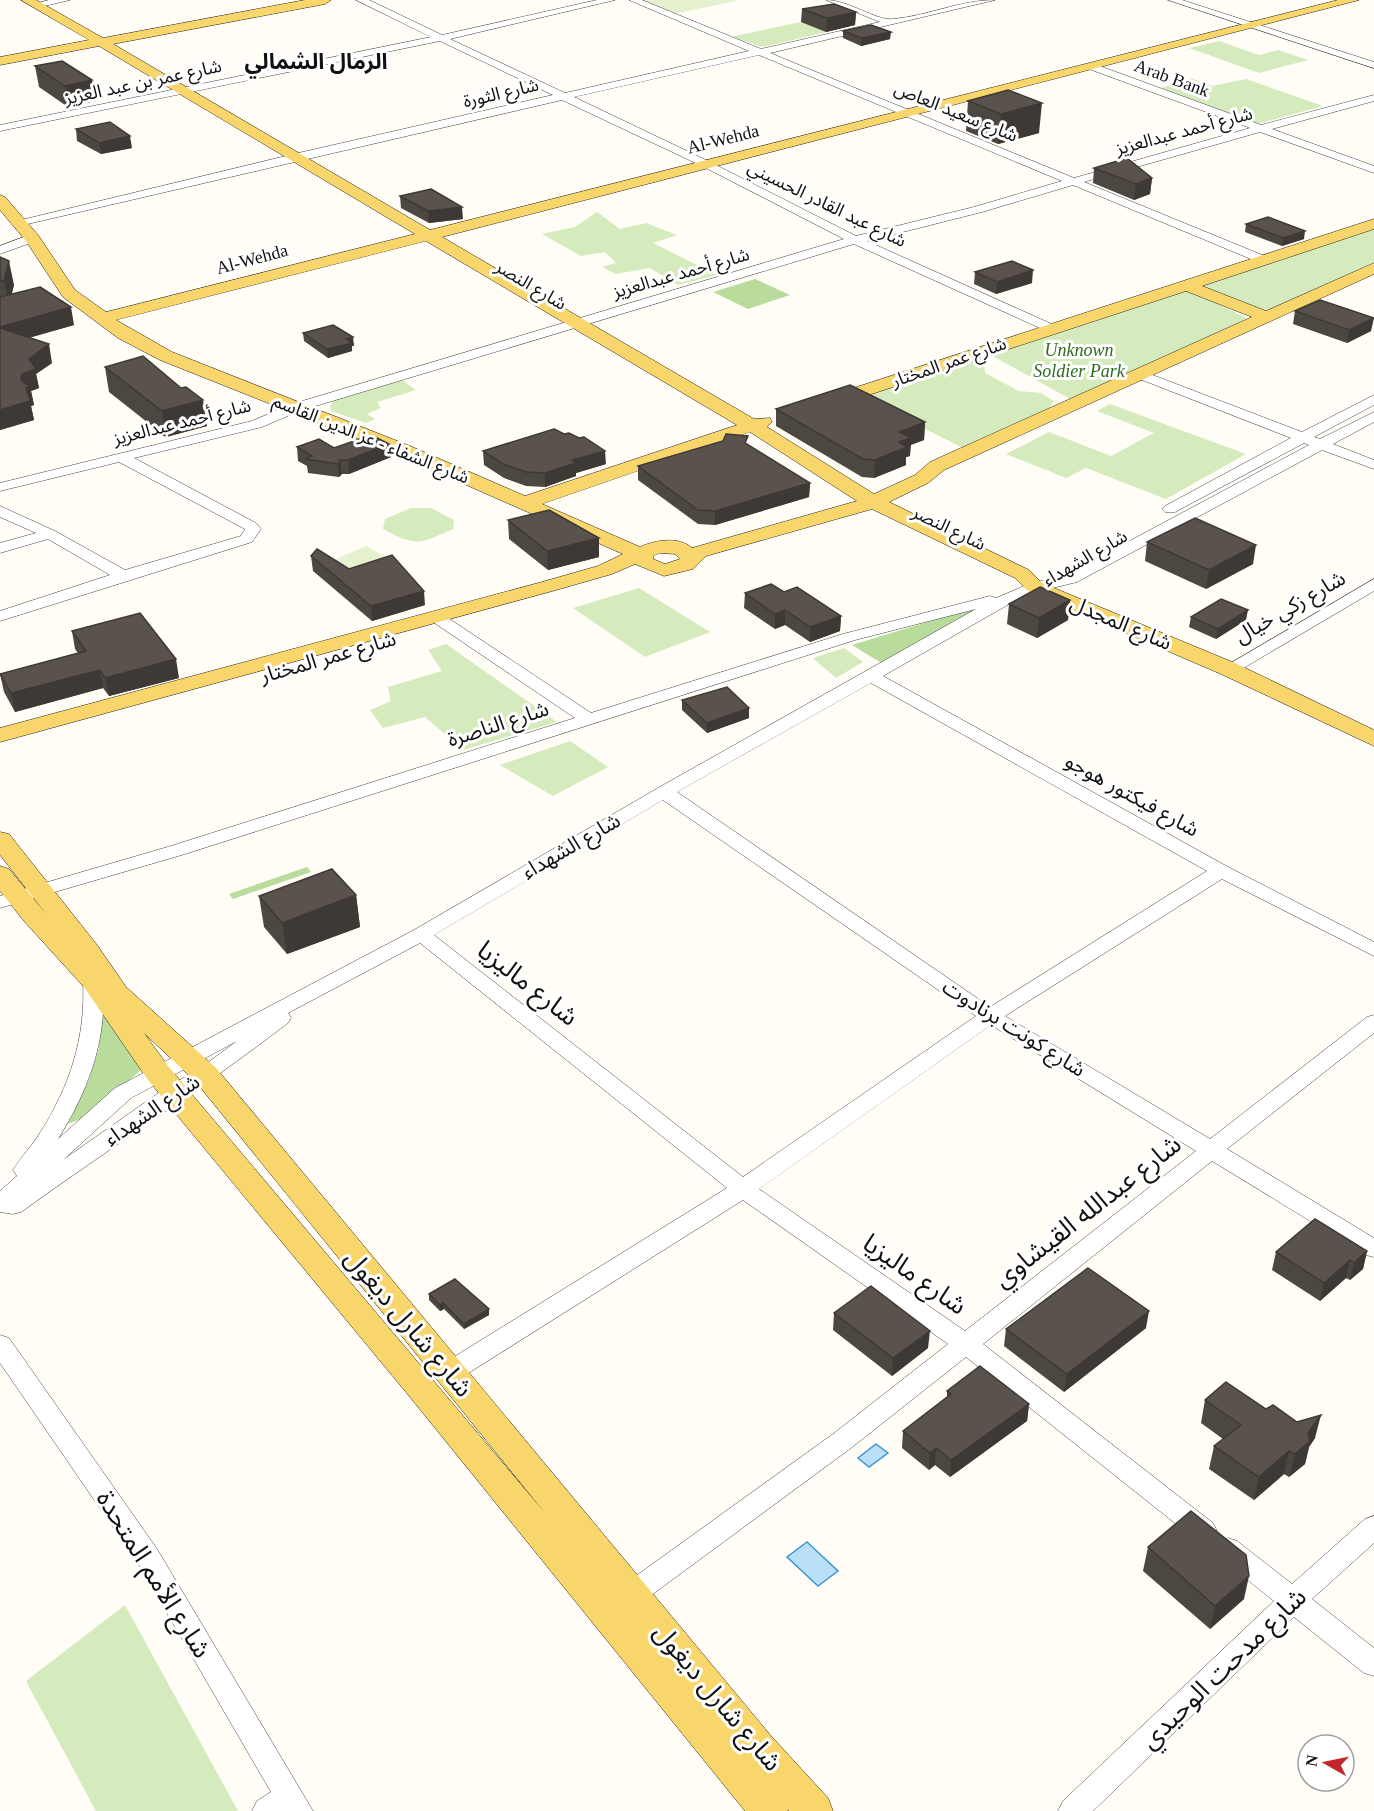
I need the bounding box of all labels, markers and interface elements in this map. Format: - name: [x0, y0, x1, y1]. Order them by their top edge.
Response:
- district label: الرمال الشمالي: [245, 49, 387, 79]
- street label: Arab Bank: [1132, 55, 1212, 101]
- street label: شارع عمر بن عبد العزيز: [62, 56, 224, 113]
- street label: شارع الثورة: [461, 75, 542, 115]
- street label: شارع سعيد العاص: [890, 78, 1020, 150]
- street label: شارع أحمد عبدالعزيز: [1112, 102, 1256, 163]
- street label: Al-Wehda: [685, 120, 761, 158]
- street label: شارع عبد القادر الحسيني: [743, 157, 909, 255]
- street label: Al-Wehda: [214, 240, 290, 278]
- street label: شارع أحمد عبدالعزيز: [609, 243, 753, 306]
- street label: شارع النصر: [489, 256, 570, 317]
- street label: شارع عمر المختار: [888, 333, 1010, 395]
- park label: Unknown Soldier Park: [1033, 340, 1126, 381]
- street label: شارع الشفاء - عز الدين القاسم: [268, 390, 472, 491]
- street label: شارع أحمد عبدالعزيز: [110, 394, 254, 453]
- street label: شارع النصر: [906, 501, 989, 558]
- street label: شارع الشهداء: [1039, 526, 1133, 594]
- street label: شارع زكي خيال: [1231, 566, 1351, 652]
- street label: شارع المجدل: [1065, 591, 1175, 658]
- street label: شارع عمر المختار: [256, 626, 399, 691]
- street label: شارع الناصرة: [444, 696, 553, 754]
- street label: شارع فيكتور هوجو: [1060, 748, 1203, 844]
- street label: شارع الشهداء: [517, 808, 626, 886]
- street label: شارع ماليزيا: [469, 935, 584, 1035]
- street label: شارع كونت برنادوت: [937, 974, 1090, 1084]
- street label: شارع الشهداء: [100, 1069, 206, 1153]
- street label: شارع عبدالله القيشاوي: [988, 1129, 1190, 1297]
- street label: شارع ماليزيا: [855, 1228, 972, 1324]
- street label: شارع شارل ديغول: [336, 1244, 479, 1405]
- street label: شارع الأمم المتحدة: [86, 1485, 217, 1666]
- street label: شارع مدحت الوحيدي: [1135, 1582, 1316, 1758]
- street label: شارع شارل ديغول: [645, 1618, 788, 1779]
- north arrow: [1296, 1733, 1356, 1793]
- text: N: [1302, 1753, 1321, 1768]

